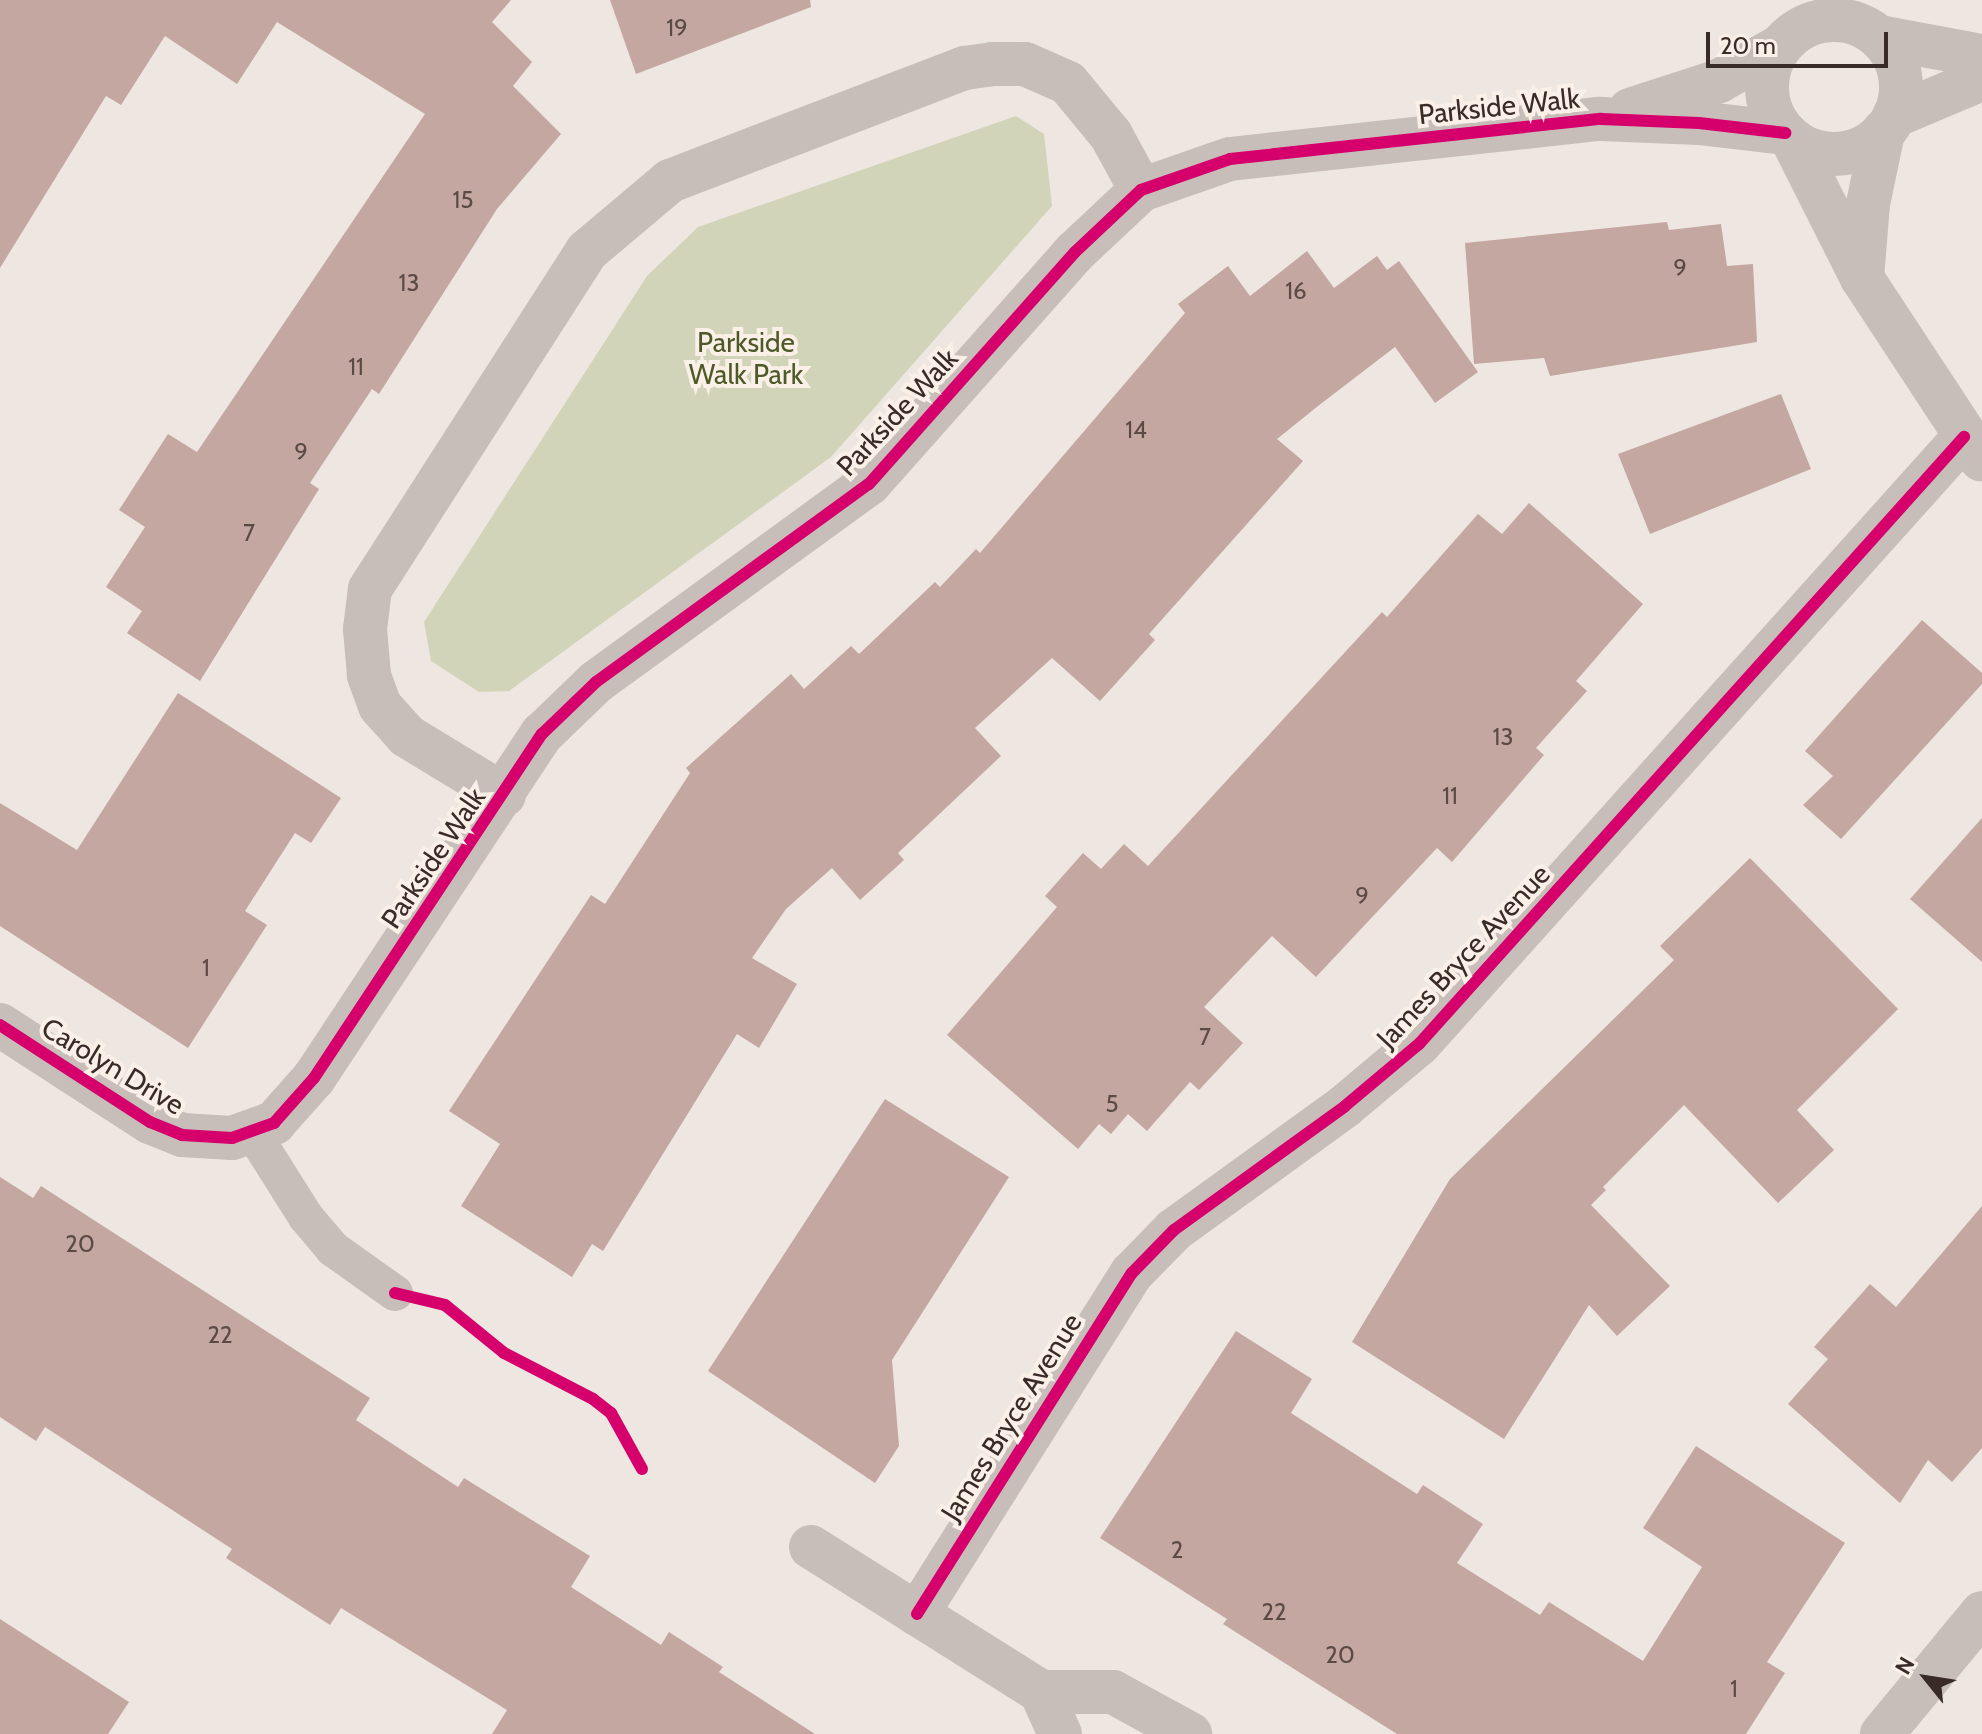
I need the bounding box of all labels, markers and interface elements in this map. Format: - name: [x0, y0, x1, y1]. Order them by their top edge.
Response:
- house number: 19: [666, 14, 688, 42]
- scale bar: [1710, 16, 1892, 66]
- text: 20 m: [1720, 31, 1776, 60]
- street label: Parkside Walk: [1417, 81, 1581, 131]
- house number: 15: [453, 186, 473, 214]
- house number: 9: [1673, 254, 1687, 282]
- house number: 13: [399, 269, 419, 297]
- house number: 16: [1285, 277, 1307, 305]
- park label: Parkside Walk Park: [689, 325, 803, 391]
- street label: Parkside Walk: [829, 341, 965, 483]
- house number: 11: [348, 353, 364, 381]
- house number: 14: [1125, 416, 1147, 444]
- house number: 9: [294, 438, 308, 466]
- house number: 7: [243, 519, 255, 547]
- house number: 13: [1493, 723, 1513, 751]
- street label: Parkside Walk: [374, 781, 492, 935]
- house number: 11: [1442, 782, 1458, 810]
- street label: James Bryce Avenue: [1369, 857, 1557, 1055]
- house number: 9: [1355, 882, 1369, 910]
- house number: 1: [202, 954, 210, 982]
- street label: Carolyn Drive: [36, 1010, 190, 1122]
- house number: 7: [1199, 1023, 1211, 1051]
- house number: 5: [1106, 1090, 1118, 1118]
- house number: 20: [65, 1230, 95, 1258]
- street label: James Bryce Avenue: [934, 1307, 1088, 1527]
- house number: 22: [207, 1321, 233, 1349]
- house number: 2: [1171, 1536, 1183, 1564]
- house number: 22: [1261, 1598, 1287, 1626]
- north arrow: [1886, 1638, 1966, 1718]
- house number: 20: [1325, 1641, 1355, 1669]
- text: N: [1889, 1652, 1920, 1679]
- house number: 1: [1730, 1675, 1738, 1703]

